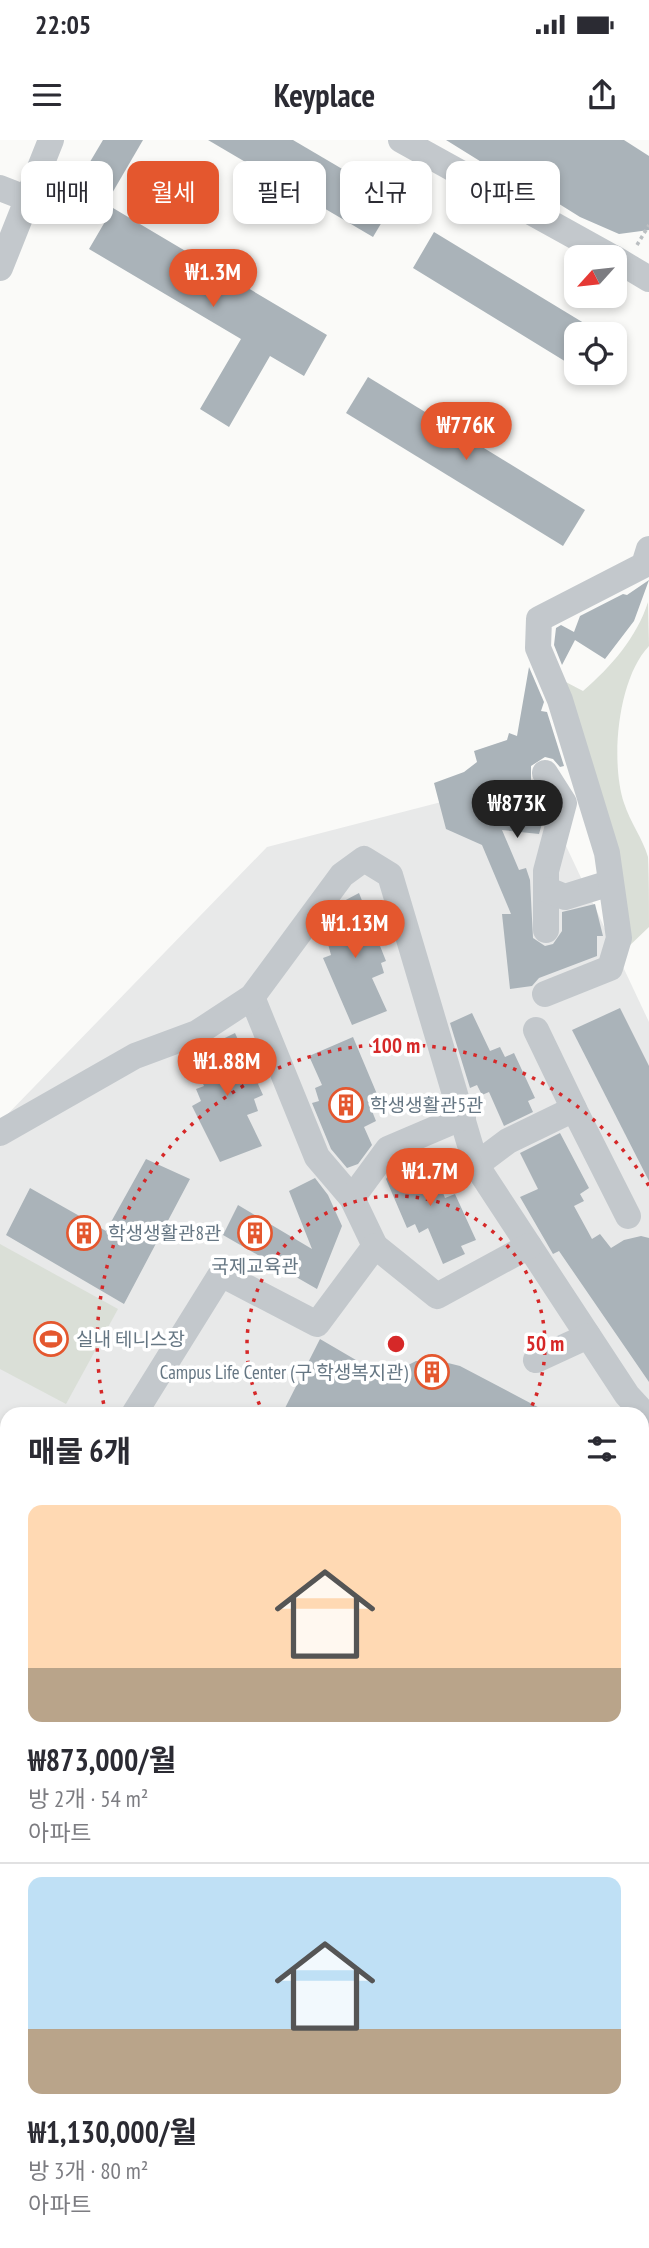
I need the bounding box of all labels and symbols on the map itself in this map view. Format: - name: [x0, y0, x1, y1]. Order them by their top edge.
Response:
- north arrow: [564, 245, 626, 308]
- pin: ₩1.3M: [164, 250, 262, 309]
- pin: ₩776K: [417, 402, 515, 462]
- pin: ₩873K: [468, 780, 566, 840]
- pin: ₩1.13M: [298, 900, 412, 960]
- text: 100 m: [372, 1032, 420, 1059]
- pin: ₩1.88M: [170, 1038, 284, 1098]
- building icon: 학생생활관5관: [327, 1086, 365, 1124]
- place label: 학생생활관5관: [370, 1093, 483, 1117]
- pin: ₩1.7M: [381, 1149, 479, 1208]
- building icon: 학생생활관8관: [65, 1214, 103, 1252]
- building icon: 국제교육관: [236, 1214, 274, 1252]
- place label: 학생생활관8관: [108, 1221, 221, 1245]
- place label: 국제교육관: [211, 1254, 299, 1278]
- sports icon: 실내 테니스장: [32, 1320, 70, 1358]
- place label: 실내 테니스장: [76, 1327, 185, 1351]
- text: 50 m: [526, 1330, 564, 1357]
- centre of rings: [384, 1332, 408, 1356]
- building icon: Campus Life Center (구 학생복지관): [413, 1353, 451, 1391]
- place label: Campus Life Center (구 학생복지관): [160, 1360, 409, 1384]

